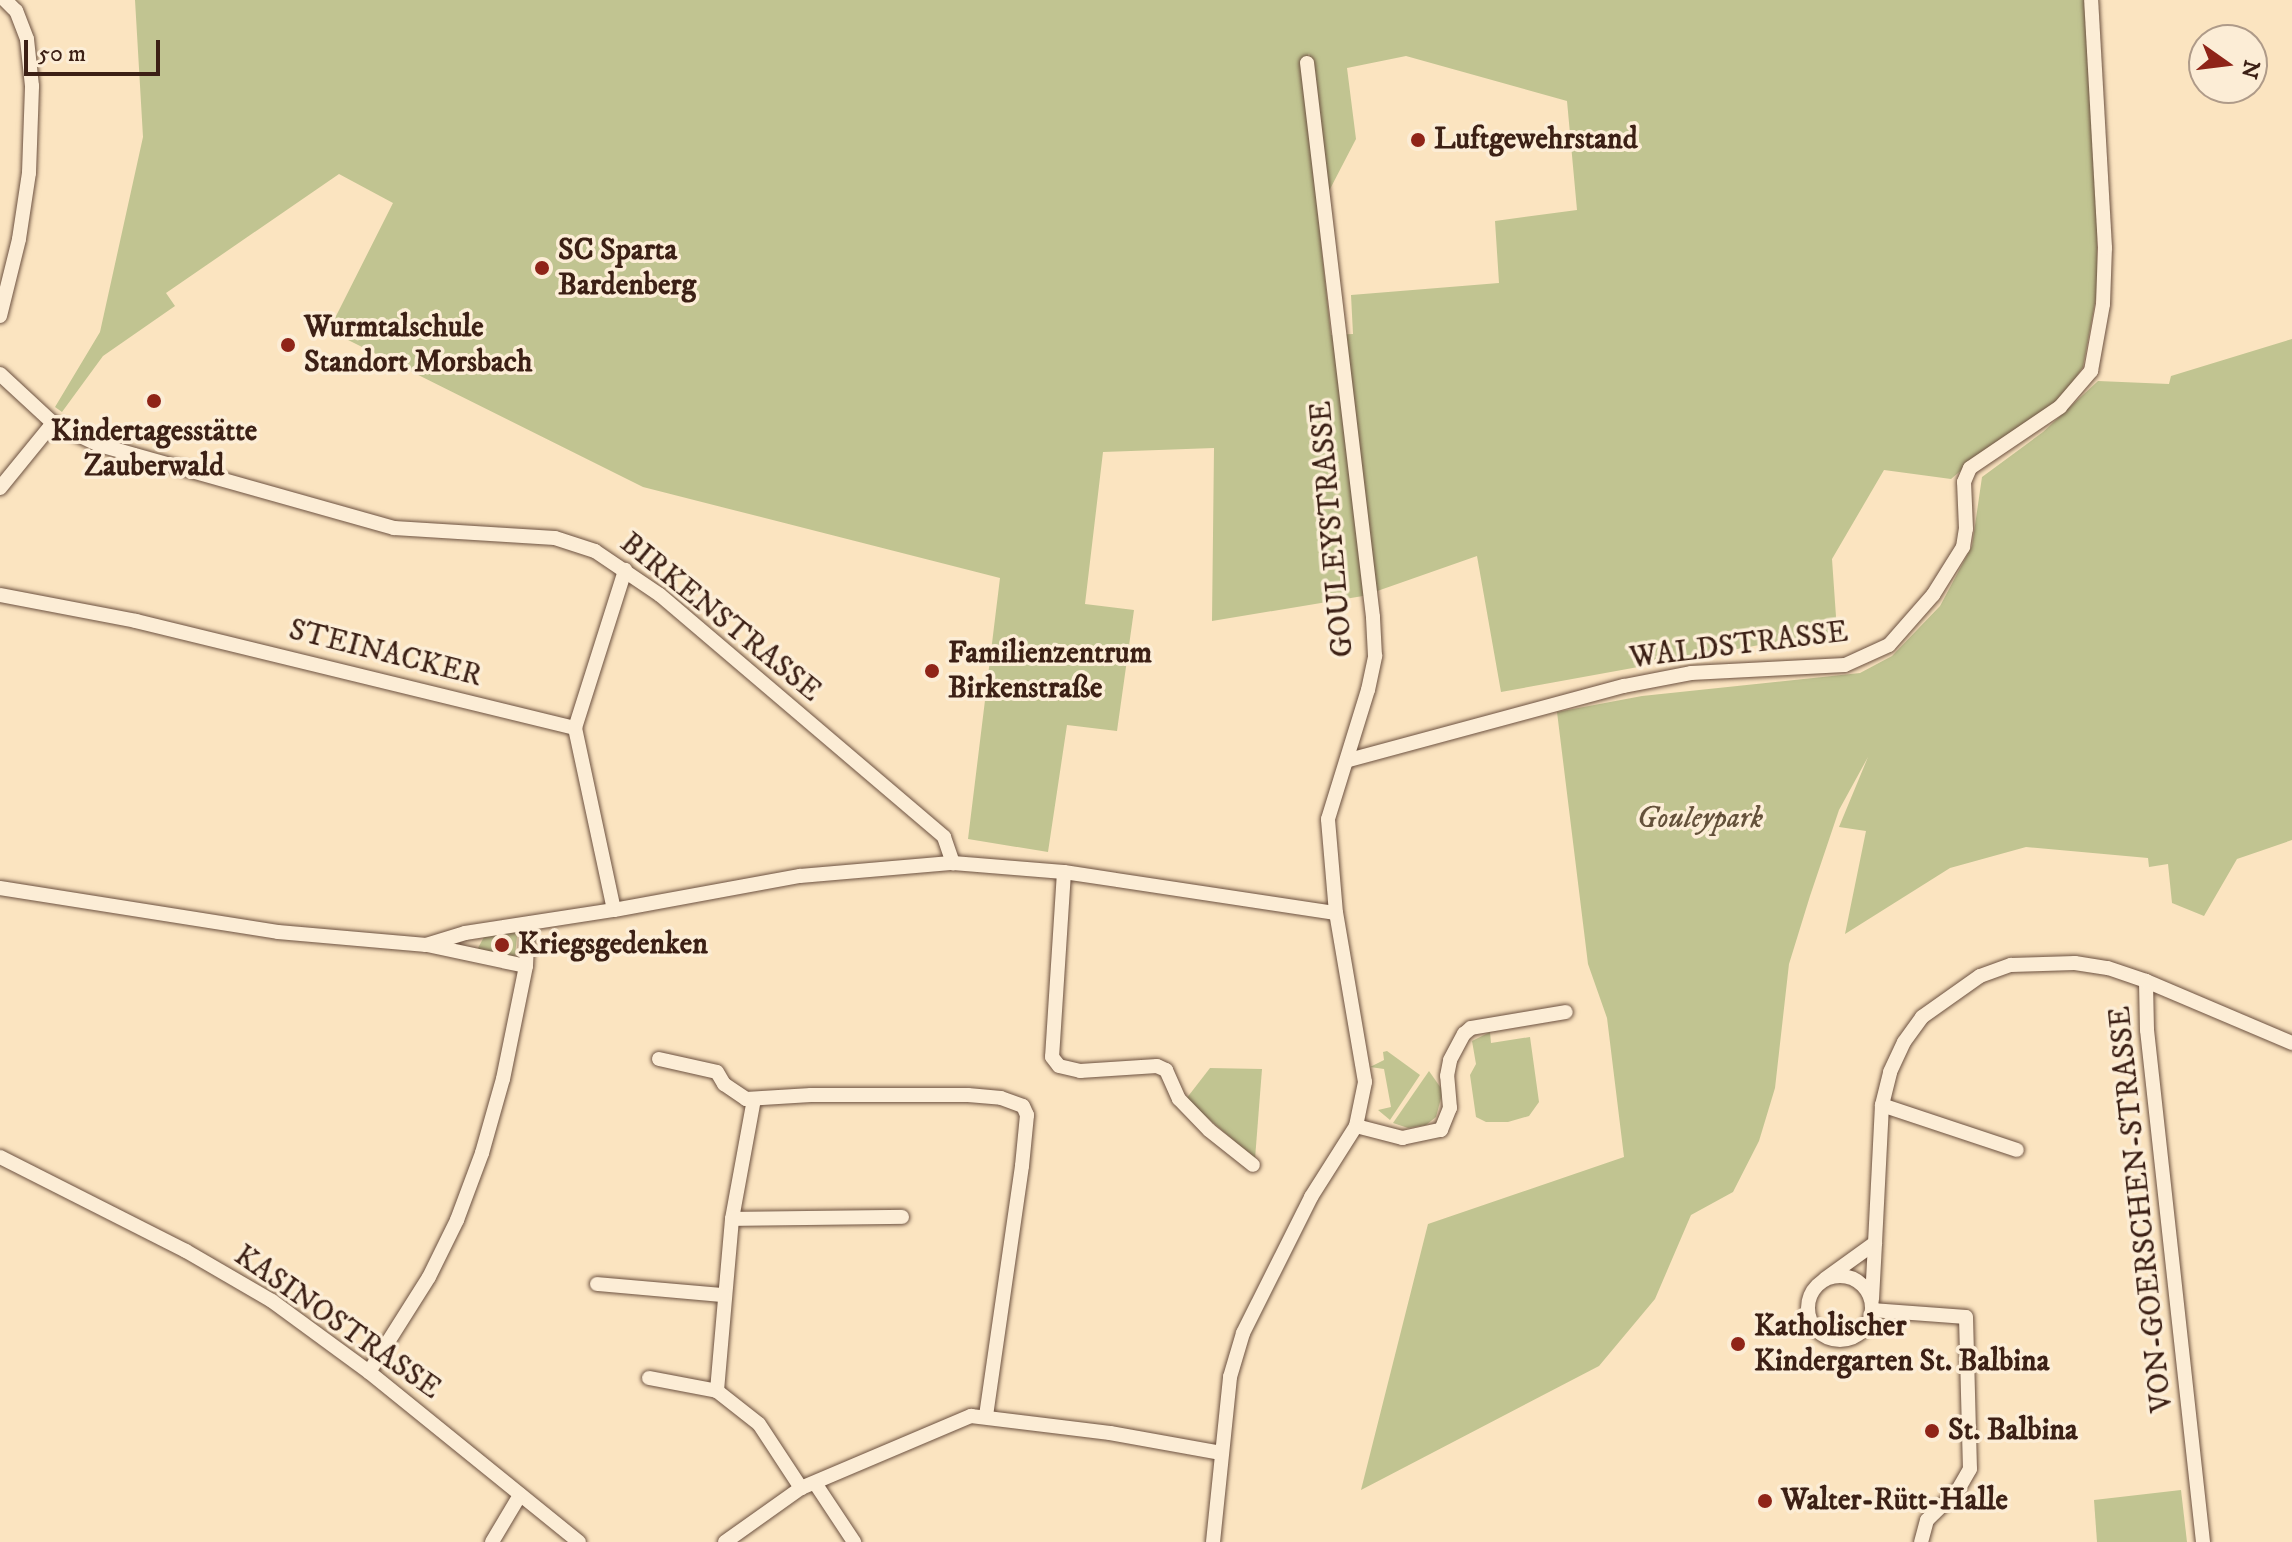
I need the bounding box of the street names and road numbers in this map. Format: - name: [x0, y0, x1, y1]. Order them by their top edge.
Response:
- street label: GOULEYSTRASSE: [1304, 399, 1362, 659]
- street label: BIRKENSTRASSE: [612, 526, 828, 710]
- street label: STEINACKER: [285, 613, 485, 695]
- street label: WALDSTRASSE: [1628, 615, 1850, 677]
- street label: VON-GOERSCHEN-STRASSE: [2103, 1004, 2181, 1414]
- street label: KASINOSTRASSE: [227, 1238, 447, 1408]

